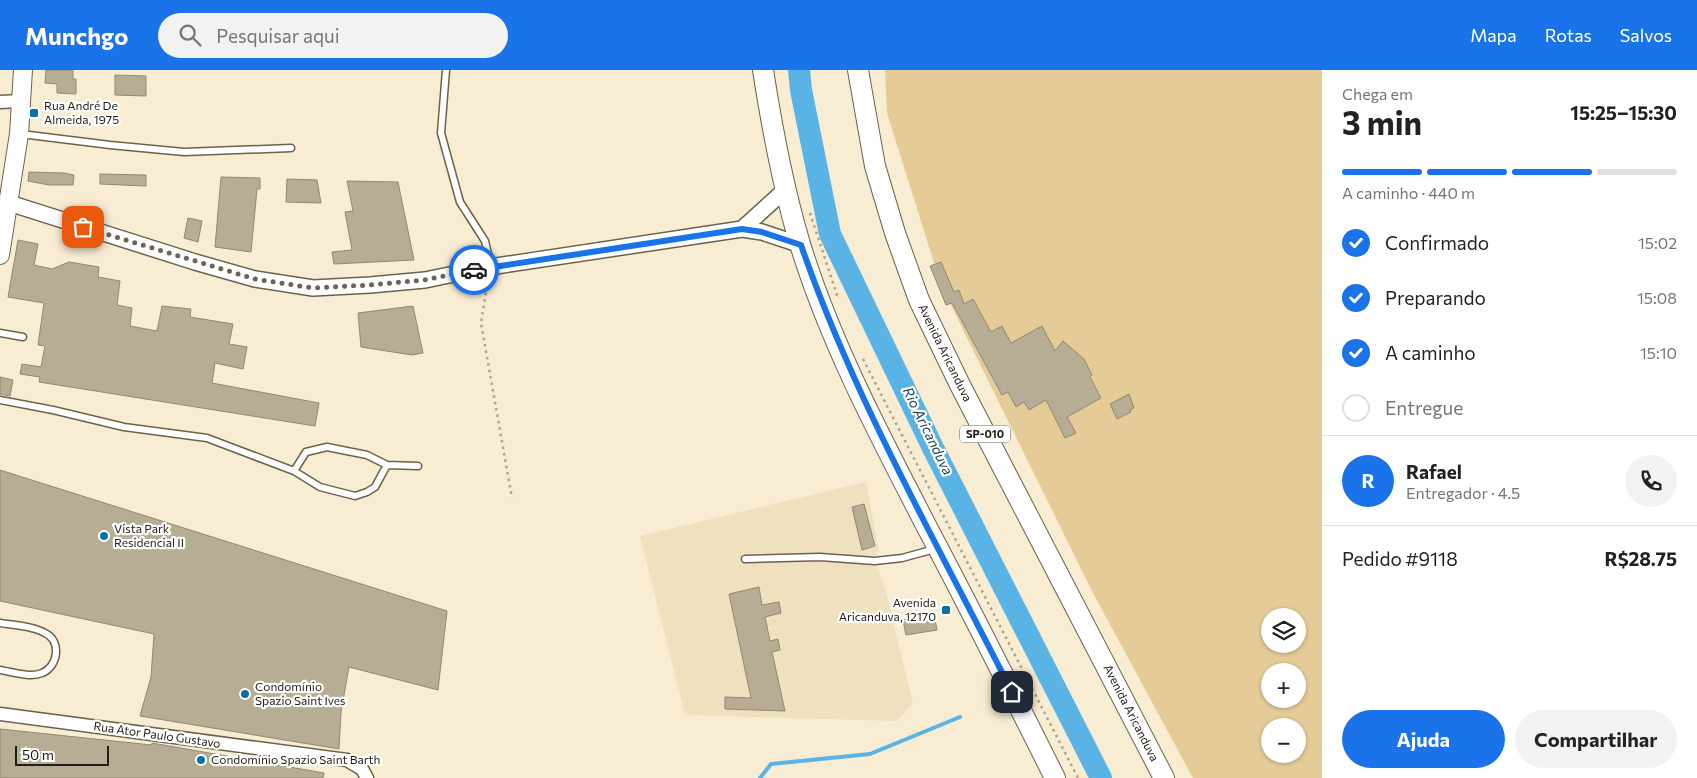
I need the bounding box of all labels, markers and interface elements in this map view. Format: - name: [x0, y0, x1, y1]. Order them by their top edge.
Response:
- search box: [158, 13, 508, 58]
- text: Munchgo: [25, 21, 128, 50]
- icon: search: [176, 21, 204, 49]
- text: Pesquisar aqui: [216, 24, 340, 47]
- text: Mapa: [1470, 24, 1517, 46]
- text: Rotas: [1545, 24, 1592, 46]
- text: Salvos: [1620, 24, 1672, 46]
- text: Chega em: [1342, 84, 1413, 103]
- place label: Rua André De Almeida, 1975: [44, 98, 119, 126]
- text: 15:25–15:30: [1570, 101, 1677, 124]
- text: 3 min: [1342, 102, 1422, 142]
- marker: Rua André De Almeida, 1975: [28, 107, 40, 119]
- text: A caminho · 440 m: [1342, 183, 1475, 202]
- pin: [62, 206, 104, 248]
- icon: bag: [69, 213, 97, 241]
- icon: check: [1342, 229, 1370, 257]
- text: Confirmado: [1385, 231, 1489, 254]
- text: 15:02: [1638, 233, 1677, 252]
- courier: [449, 245, 499, 295]
- icon: car: [460, 256, 488, 284]
- icon: check: [1342, 284, 1370, 312]
- text: Preparando: [1385, 286, 1486, 309]
- text: 15:08: [1637, 288, 1677, 307]
- street label: Avenida Aricanduva: [916, 302, 976, 404]
- icon: check: [1342, 339, 1370, 367]
- text: A caminho: [1385, 341, 1476, 364]
- text: 15:10: [1640, 343, 1677, 362]
- water label: Rio Aricanduva: [900, 384, 957, 477]
- text: Entregue: [1385, 396, 1463, 419]
- road number: SP-010: [960, 426, 1010, 442]
- button: phone: [1625, 455, 1677, 507]
- text: Rafael: [1406, 460, 1462, 483]
- text: R: [1361, 469, 1375, 492]
- text: Entregador · 4.5: [1406, 483, 1520, 502]
- place label: Vista Park Residencial II: [114, 521, 184, 549]
- marker: Vista Park Residencial II: [98, 530, 110, 542]
- text: Pedido #9118: [1342, 547, 1458, 570]
- text: R$28.75: [1605, 547, 1677, 570]
- place label: Avenida Aricanduva, 12170: [839, 595, 936, 623]
- marker: Avenida Aricanduva, 12170: [940, 604, 952, 616]
- map controls: [1261, 608, 1306, 763]
- button: layers: [1261, 608, 1306, 653]
- street label: Avenida Aricanduva: [1101, 662, 1162, 763]
- button: +: [1261, 663, 1306, 708]
- pin: [991, 671, 1033, 713]
- icon: home: [998, 678, 1026, 706]
- place label: Condomínio Spazio Saint Ives: [255, 679, 346, 707]
- marker: Condomínio Spazio Saint Ives: [239, 688, 251, 700]
- button: Ajuda: [1342, 710, 1505, 768]
- button: Compartilhar: [1515, 710, 1677, 768]
- street label: Rua Ator Paulo Gustavo: [93, 718, 222, 750]
- button: −: [1261, 718, 1306, 763]
- scale bar: [15, 743, 109, 766]
- text: 50 m: [22, 746, 54, 763]
- place label: Condomínio Spazio Saint Barth: [211, 752, 380, 766]
- marker: Condomínio Spazio Saint Barth: [195, 754, 207, 766]

